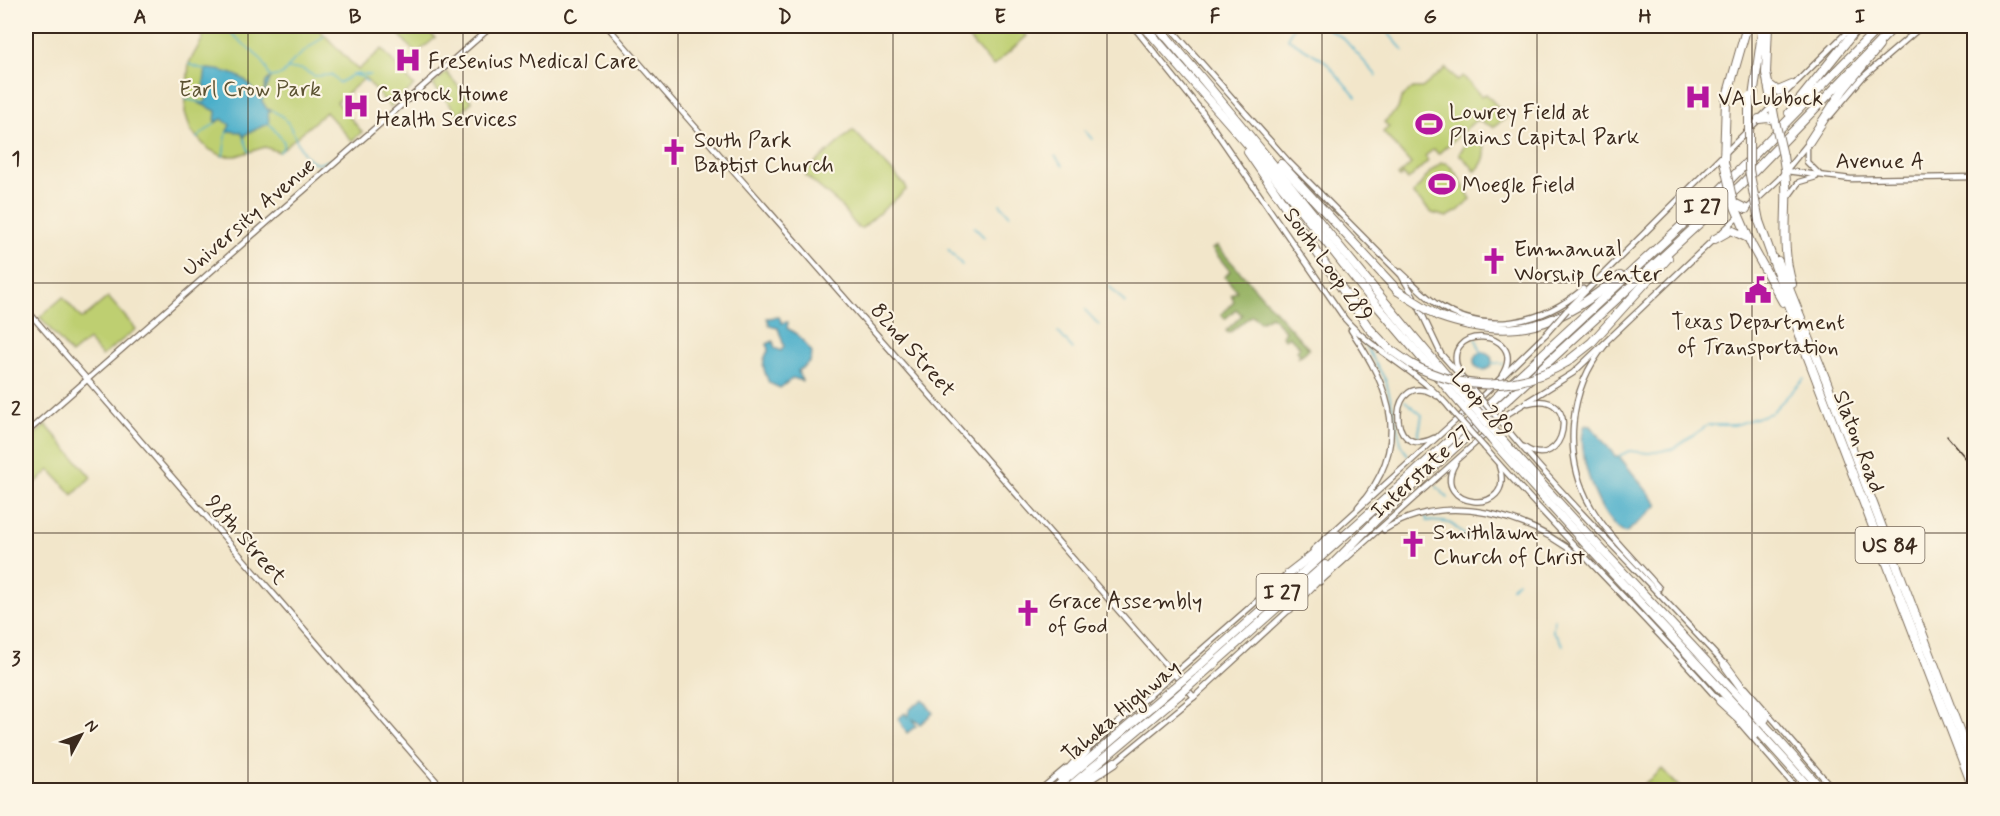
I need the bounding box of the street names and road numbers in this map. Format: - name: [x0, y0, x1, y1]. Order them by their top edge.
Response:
- street label: Avenue A: [1836, 148, 1924, 176]
- street label: University Avenue: [177, 152, 322, 283]
- road number: I 27: [1676, 188, 1728, 224]
- street label: South Loop 289: [1276, 202, 1378, 328]
- street label: 82nd Street: [864, 297, 961, 403]
- street label: Loop 289: [1444, 364, 1519, 444]
- street label: Slaton Road: [1826, 387, 1890, 497]
- street label: Interstate 27: [1365, 420, 1478, 525]
- street label: 98th Street: [199, 489, 292, 591]
- road number: US 84: [1856, 527, 1924, 563]
- road number: I 27: [1256, 574, 1308, 610]
- street label: Tahoka Highway: [1056, 654, 1188, 772]

